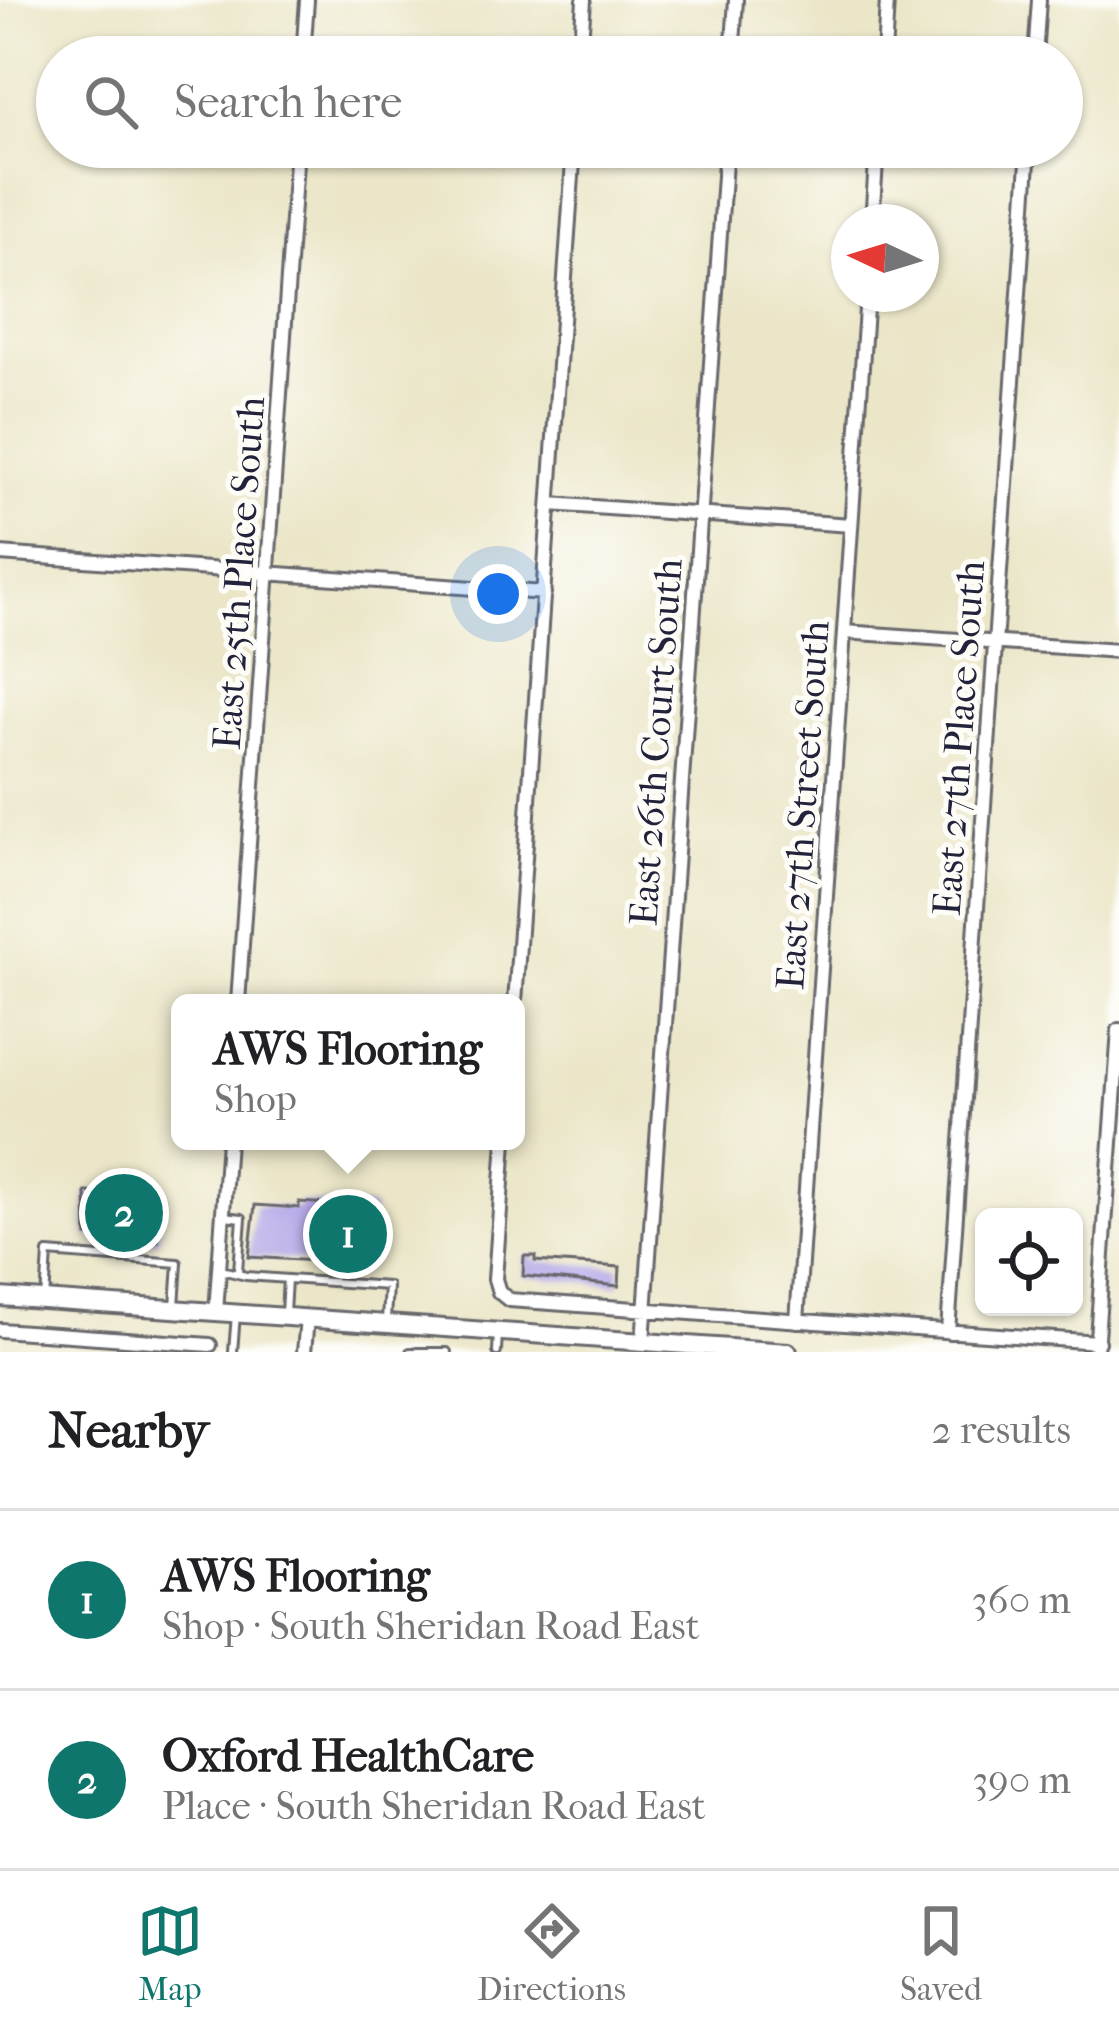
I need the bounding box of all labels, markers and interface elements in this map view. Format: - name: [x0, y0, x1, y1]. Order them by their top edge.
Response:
- search box: [36, 36, 1083, 168]
- icon: search: [78, 69, 144, 135]
- text: Search here: [174, 76, 402, 129]
- north arrow: [831, 204, 939, 312]
- street label: East 25th Place South: [204, 395, 274, 751]
- street label: East 26th Court South: [620, 557, 692, 927]
- street label: East 27th Place South: [924, 559, 994, 917]
- your location: [468, 564, 528, 624]
- street label: East 27th Street South: [767, 619, 839, 991]
- popup: [171, 994, 525, 1150]
- text: AWS Flooring: [214, 1023, 482, 1076]
- text: Shop: [214, 1076, 297, 1122]
- pin: 2: [85, 1168, 163, 1258]
- pin: 1: [309, 1189, 387, 1279]
- map controls: [975, 1208, 1083, 1316]
- button: locate: [975, 1208, 1083, 1316]
- text: Nearby: [48, 1400, 209, 1460]
- text: 2 results: [932, 1407, 1071, 1453]
- text: AWS Flooring: [162, 1550, 430, 1603]
- text: 1: [80, 1577, 94, 1623]
- text: 360 m: [972, 1577, 1071, 1623]
- text: Shop · South Sheridan Road East: [162, 1603, 700, 1649]
- text: Oxford HealthCare: [162, 1730, 534, 1783]
- text: 2: [77, 1757, 97, 1803]
- text: 390 m: [972, 1757, 1071, 1803]
- text: Place · South Sheridan Road East: [162, 1783, 706, 1829]
- tab: Map: [137, 1898, 203, 2009]
- tab: Directions: [477, 1898, 626, 2009]
- tab: Saved: [900, 1898, 982, 2009]

